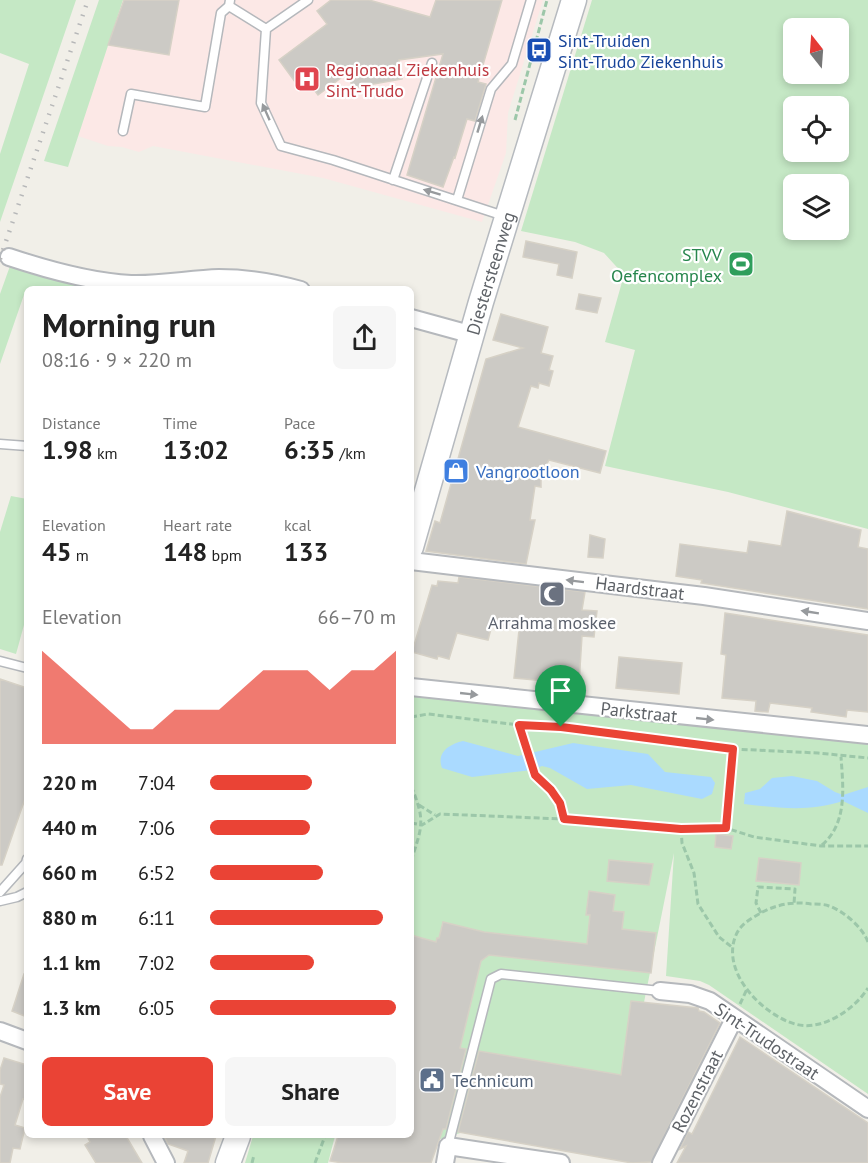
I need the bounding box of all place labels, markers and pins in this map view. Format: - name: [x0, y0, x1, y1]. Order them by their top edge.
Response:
- place label: Sint-Truiden Sint-Trudo Ziekenhuis: [558, 29, 724, 73]
- bus stop icon: Sint-Truiden Sint-Trudo Ziekenhuis: [524, 35, 554, 65]
- place label: Regionaal Ziekenhuis Sint-Trudo: [326, 58, 489, 102]
- hospital icon: Regionaal Ziekenhuis Sint-Trudo: [292, 64, 322, 94]
- place label: STVV Oefencomplex: [611, 243, 723, 287]
- sports icon: STVV Oefencomplex: [726, 249, 756, 279]
- shop icon: Vangrootloon: [441, 456, 471, 486]
- place label: Vangrootloon: [475, 460, 580, 483]
- mosque icon: Arrahma moskee: [537, 579, 567, 609]
- place label: Arrahma moskee: [488, 611, 616, 634]
- pin: [535, 665, 586, 727]
- public building icon: Technicum: [417, 1065, 447, 1095]
- place label: Technicum: [452, 1069, 534, 1092]

